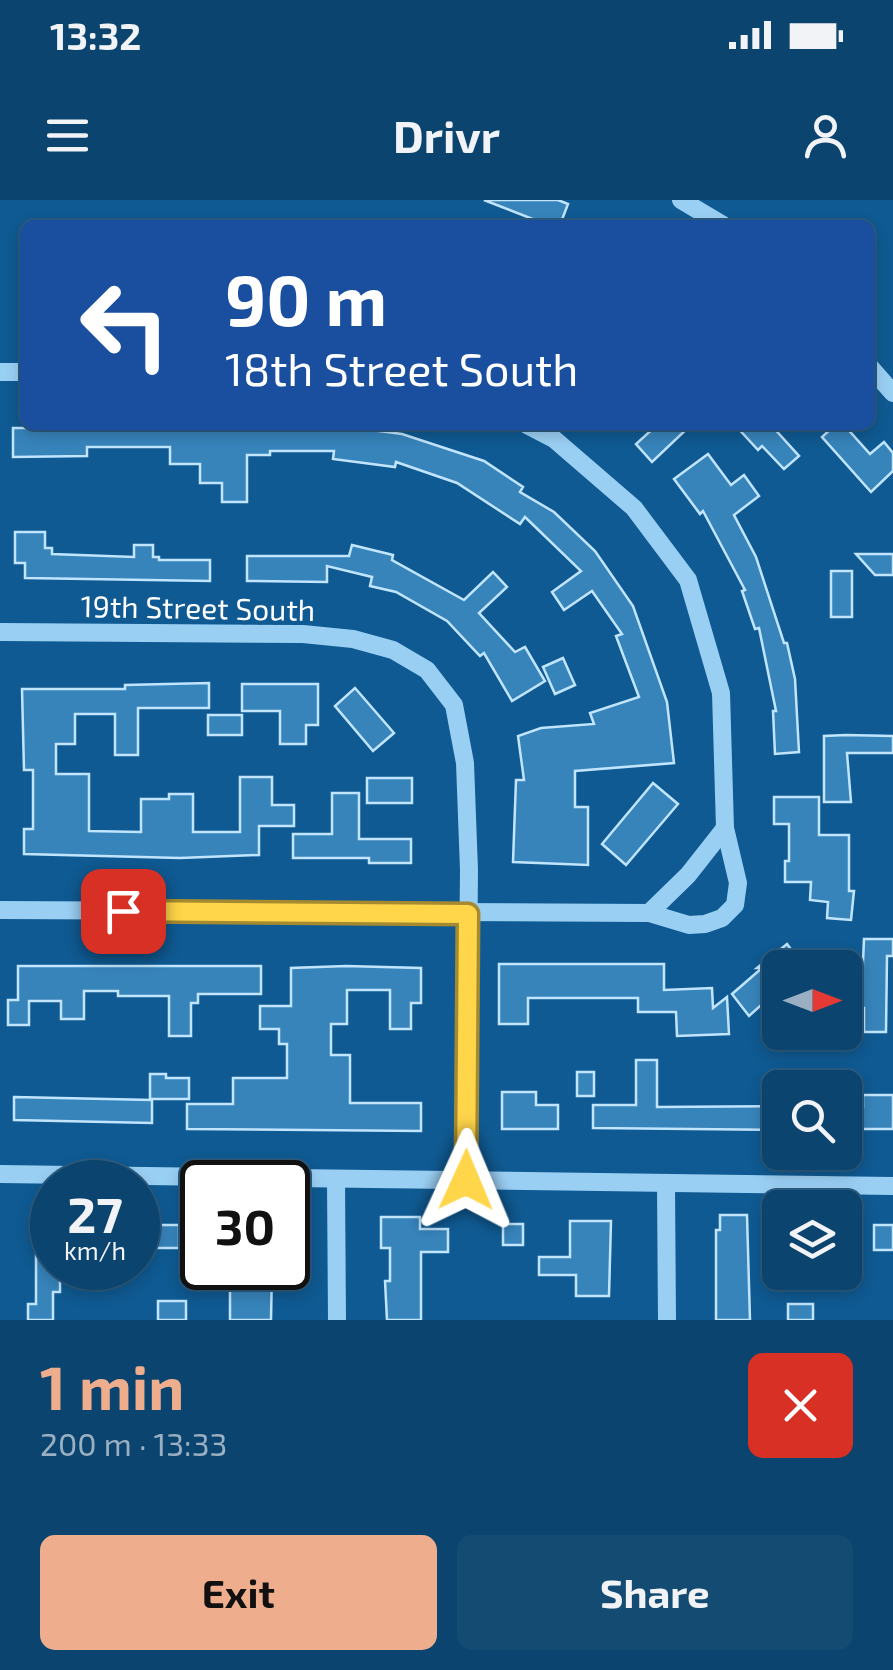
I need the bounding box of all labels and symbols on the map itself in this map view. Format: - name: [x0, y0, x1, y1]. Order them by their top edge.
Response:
- street label: 19th Street South: [80, 587, 316, 627]
- pin: [81, 869, 166, 954]
- north arrow: [762, 950, 862, 1050]
- position arrow: [414, 1128, 518, 1232]
- speed limit sign: 30: [180, 1160, 310, 1290]

